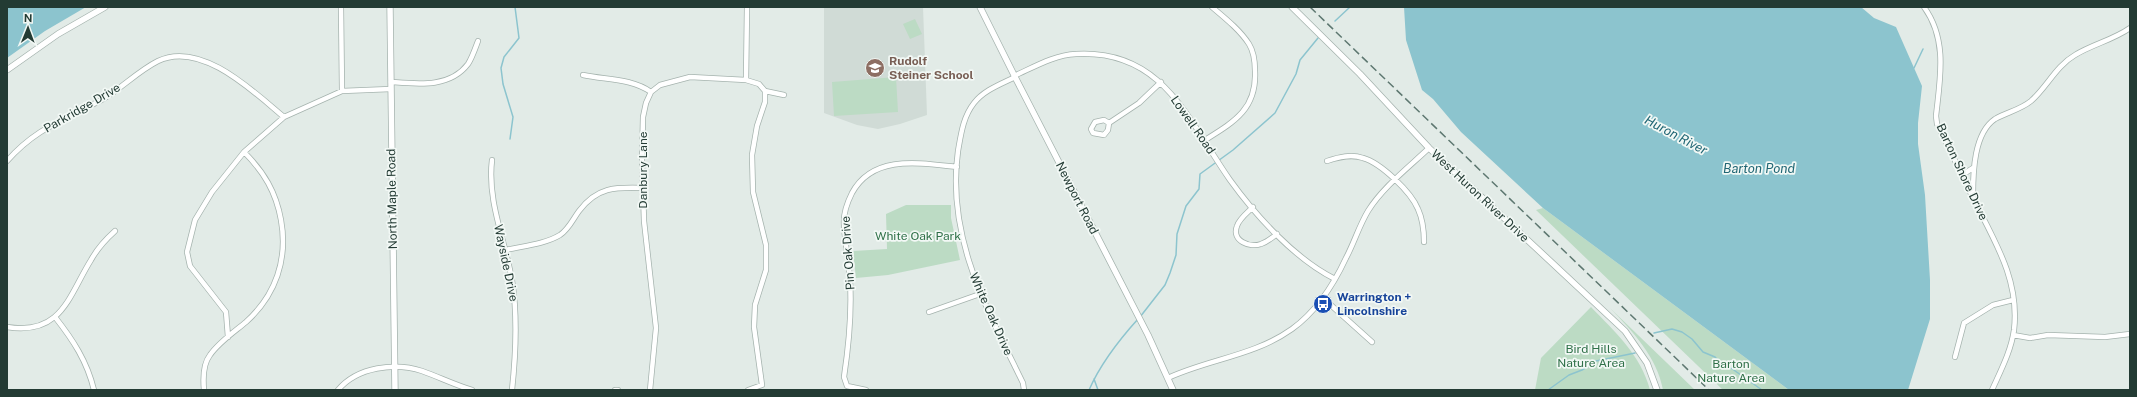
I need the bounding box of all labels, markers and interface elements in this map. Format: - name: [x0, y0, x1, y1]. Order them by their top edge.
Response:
- north arrow: [8, 8, 48, 48]
- text: N: [24, 12, 33, 24]
- place label: Rudolf Steiner School: [889, 54, 973, 82]
- school or university icon: Rudolf Steiner School: [864, 57, 886, 79]
- street label: Parkridge Drive: [41, 80, 123, 136]
- street label: Lowell Road: [1168, 93, 1218, 157]
- water label: Huron River: [1642, 112, 1710, 158]
- street label: Barton Shore Drive: [1933, 121, 1991, 223]
- street label: Danbury Lane: [636, 131, 650, 209]
- street label: West Huron River Drive: [1428, 147, 1532, 245]
- street label: North Maple Road: [384, 149, 400, 249]
- street label: Newport Road: [1053, 159, 1101, 237]
- water label: Barton Pond: [1723, 161, 1795, 176]
- street label: Pin Oak Drive: [838, 215, 858, 291]
- street label: Wayside Drive: [491, 223, 521, 303]
- park label: White Oak Park: [875, 229, 961, 243]
- street label: White Oak Drive: [966, 270, 1016, 358]
- place label: Warrington + Lincolnshire: [1337, 290, 1411, 318]
- bus stop icon: Warrington + Lincolnshire: [1312, 293, 1334, 315]
- park label: Bird Hills Nature Area: [1557, 342, 1625, 370]
- park label: Barton Nature Area: [1697, 357, 1765, 385]

